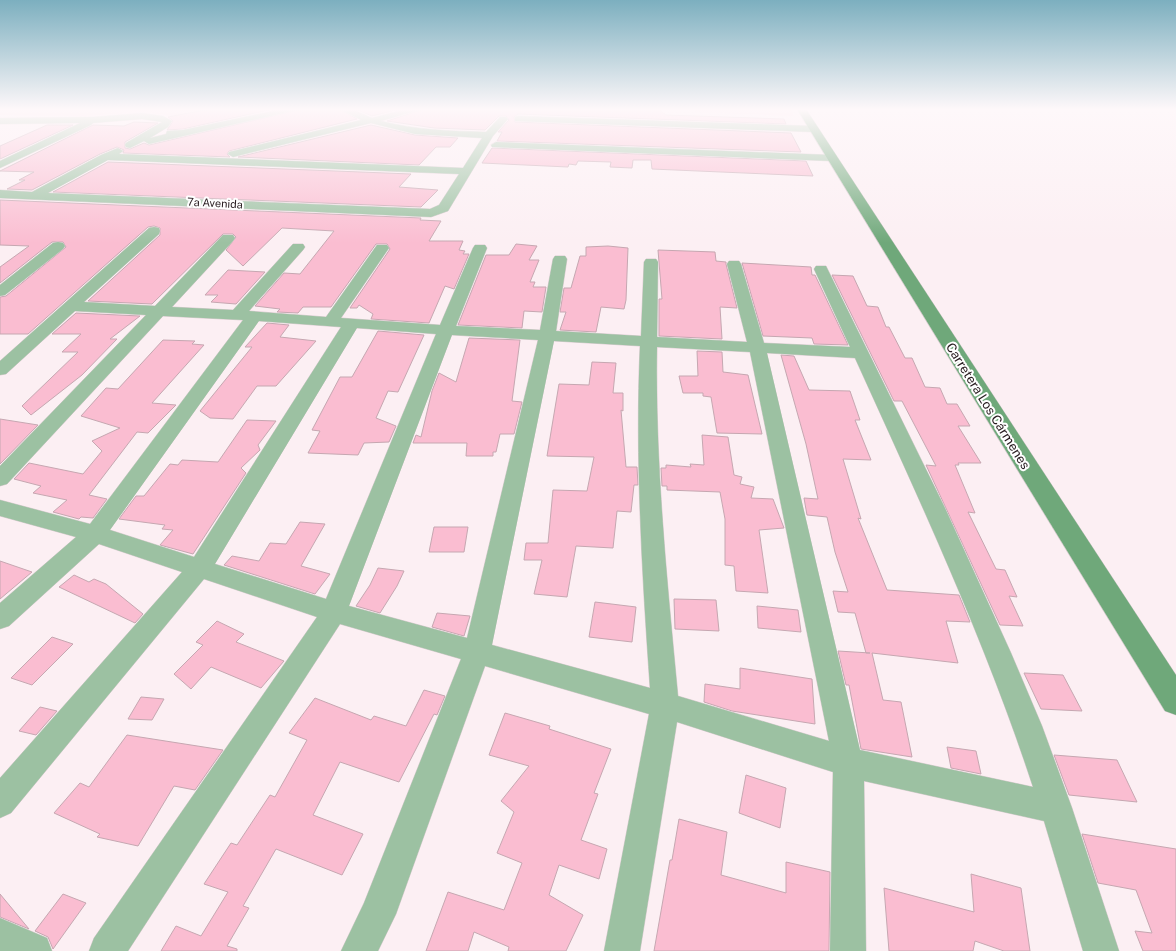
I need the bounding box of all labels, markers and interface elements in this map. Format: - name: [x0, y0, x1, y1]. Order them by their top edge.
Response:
- street label: 7a Avenida: [187, 196, 243, 210]
- street label: Carretera Los Cármenes: [943, 340, 1033, 472]

